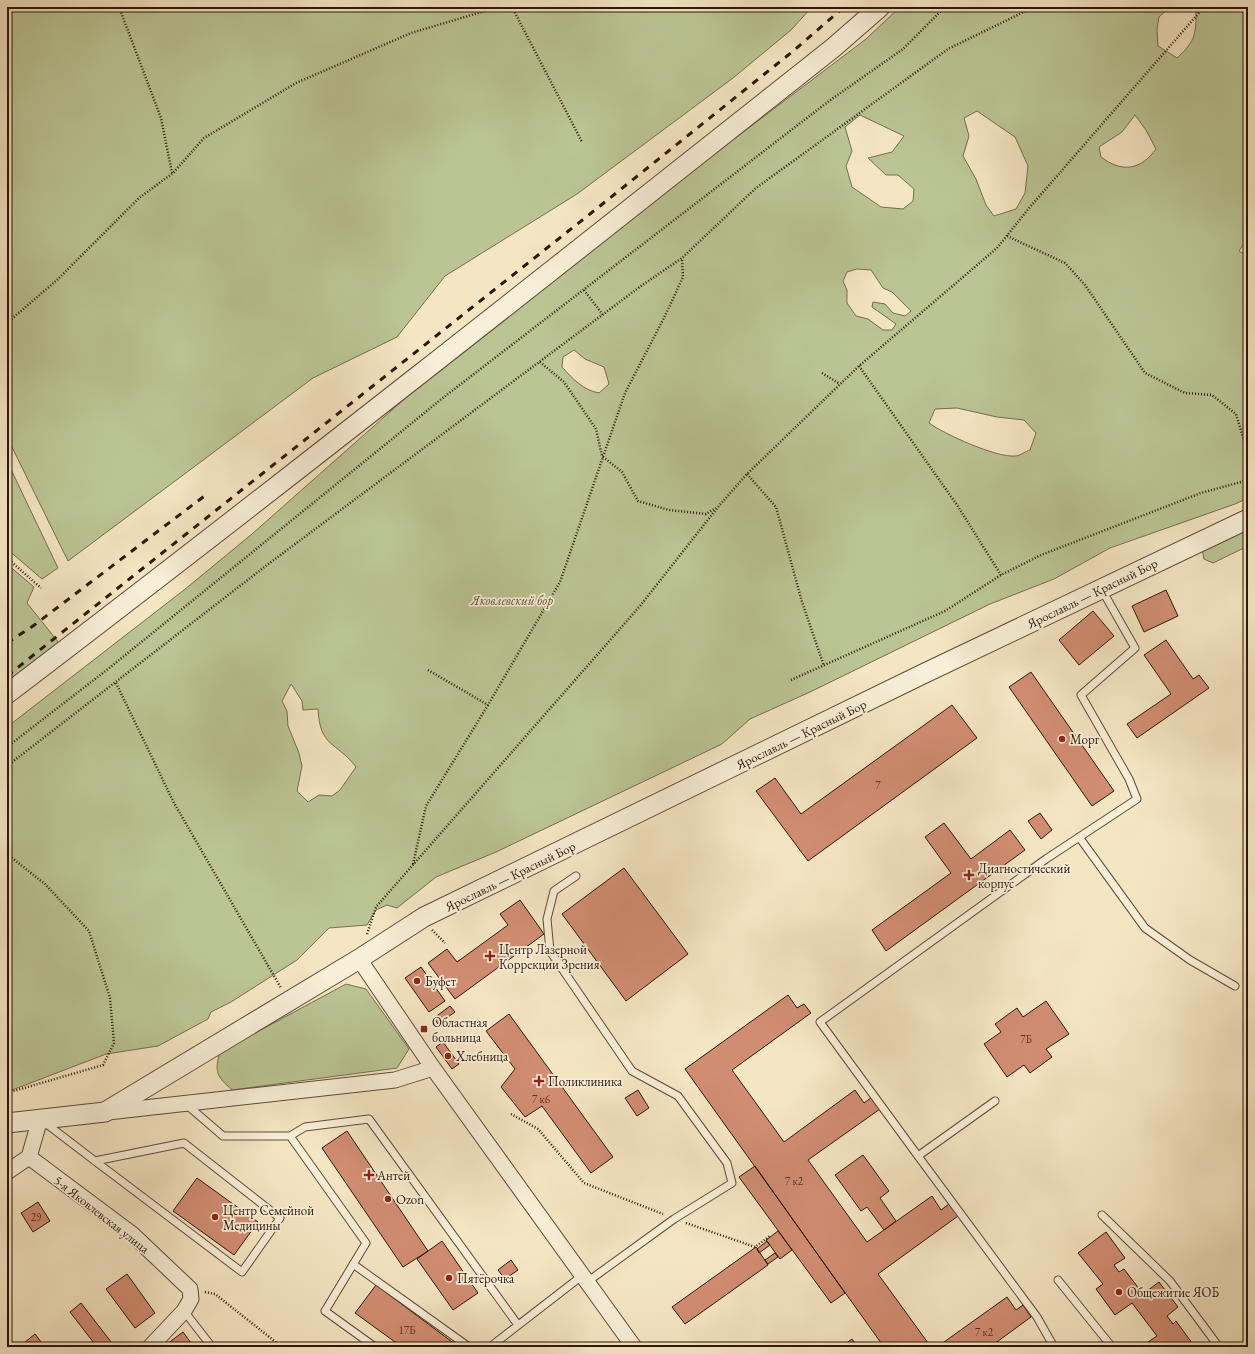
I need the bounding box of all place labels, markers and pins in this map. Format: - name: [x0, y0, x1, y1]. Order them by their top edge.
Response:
- place label: Морг: [1070, 731, 1100, 748]
- marker: Морг: [1057, 734, 1067, 744]
- place label: Диагностический корпус: [978, 860, 1070, 892]
- marker: Диагностический корпус: [963, 869, 975, 881]
- place label: Центр Лазерной Коррекции Зрения: [499, 941, 600, 973]
- marker: Центр Лазерной Коррекции Зрения: [484, 950, 496, 962]
- place label: Буфет: [425, 973, 457, 990]
- marker: Буфет: [412, 976, 422, 986]
- place label: Областная больница: [432, 1014, 488, 1046]
- marker: Областная больница: [419, 1024, 429, 1034]
- place label: Хлебница: [455, 1048, 509, 1065]
- marker: Хлебница: [443, 1051, 453, 1061]
- place label: Поликлиника: [548, 1073, 623, 1090]
- marker: Поликлиника: [533, 1075, 545, 1087]
- place label: Антей: [376, 1167, 410, 1184]
- marker: Антей: [364, 1170, 374, 1180]
- place label: Ozon: [396, 1191, 424, 1208]
- marker: Ozon: [383, 1194, 393, 1204]
- place label: Центр Семейной Медицины: [223, 1202, 314, 1234]
- marker: Центр Семейной Медицины: [210, 1212, 220, 1222]
- place label: Пятёрочка: [457, 1270, 515, 1287]
- marker: Пятёрочка: [444, 1273, 454, 1283]
- place label: Общежитие ЯОБ: [1127, 1284, 1219, 1301]
- marker: Общежитие ЯОБ: [1114, 1287, 1124, 1297]

